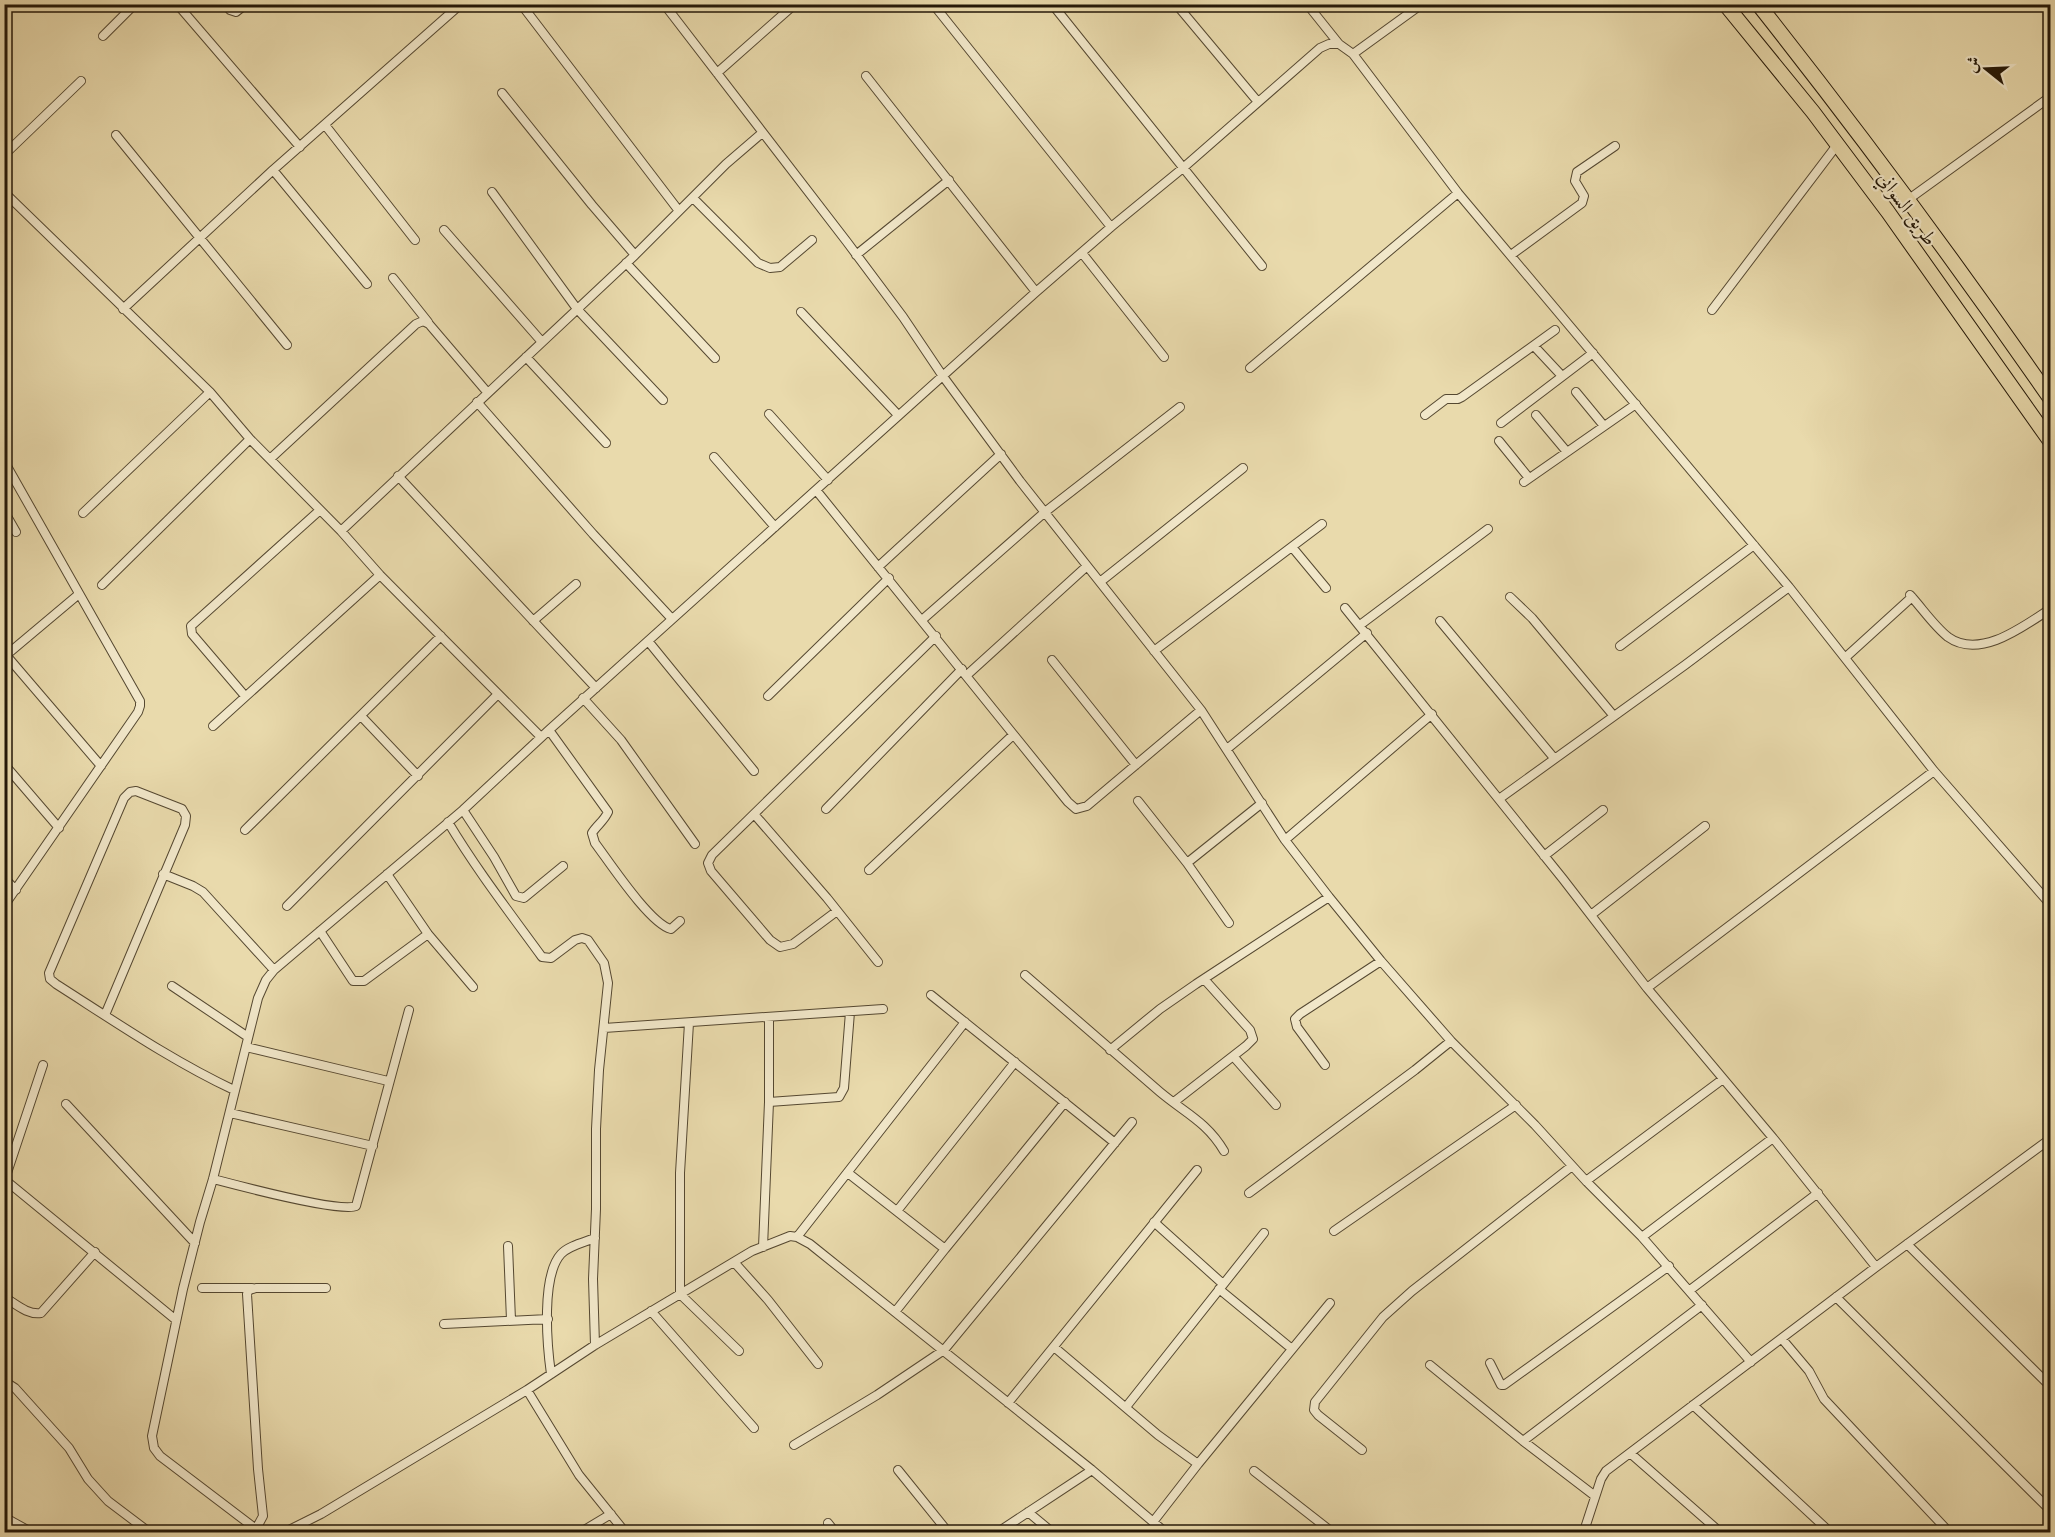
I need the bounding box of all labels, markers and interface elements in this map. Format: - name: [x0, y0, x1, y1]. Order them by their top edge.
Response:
- north arrow: [1956, 39, 2016, 99]
- text: ش: [1958, 53, 1986, 76]
- street label: طريق السواني: [1869, 165, 1945, 253]

